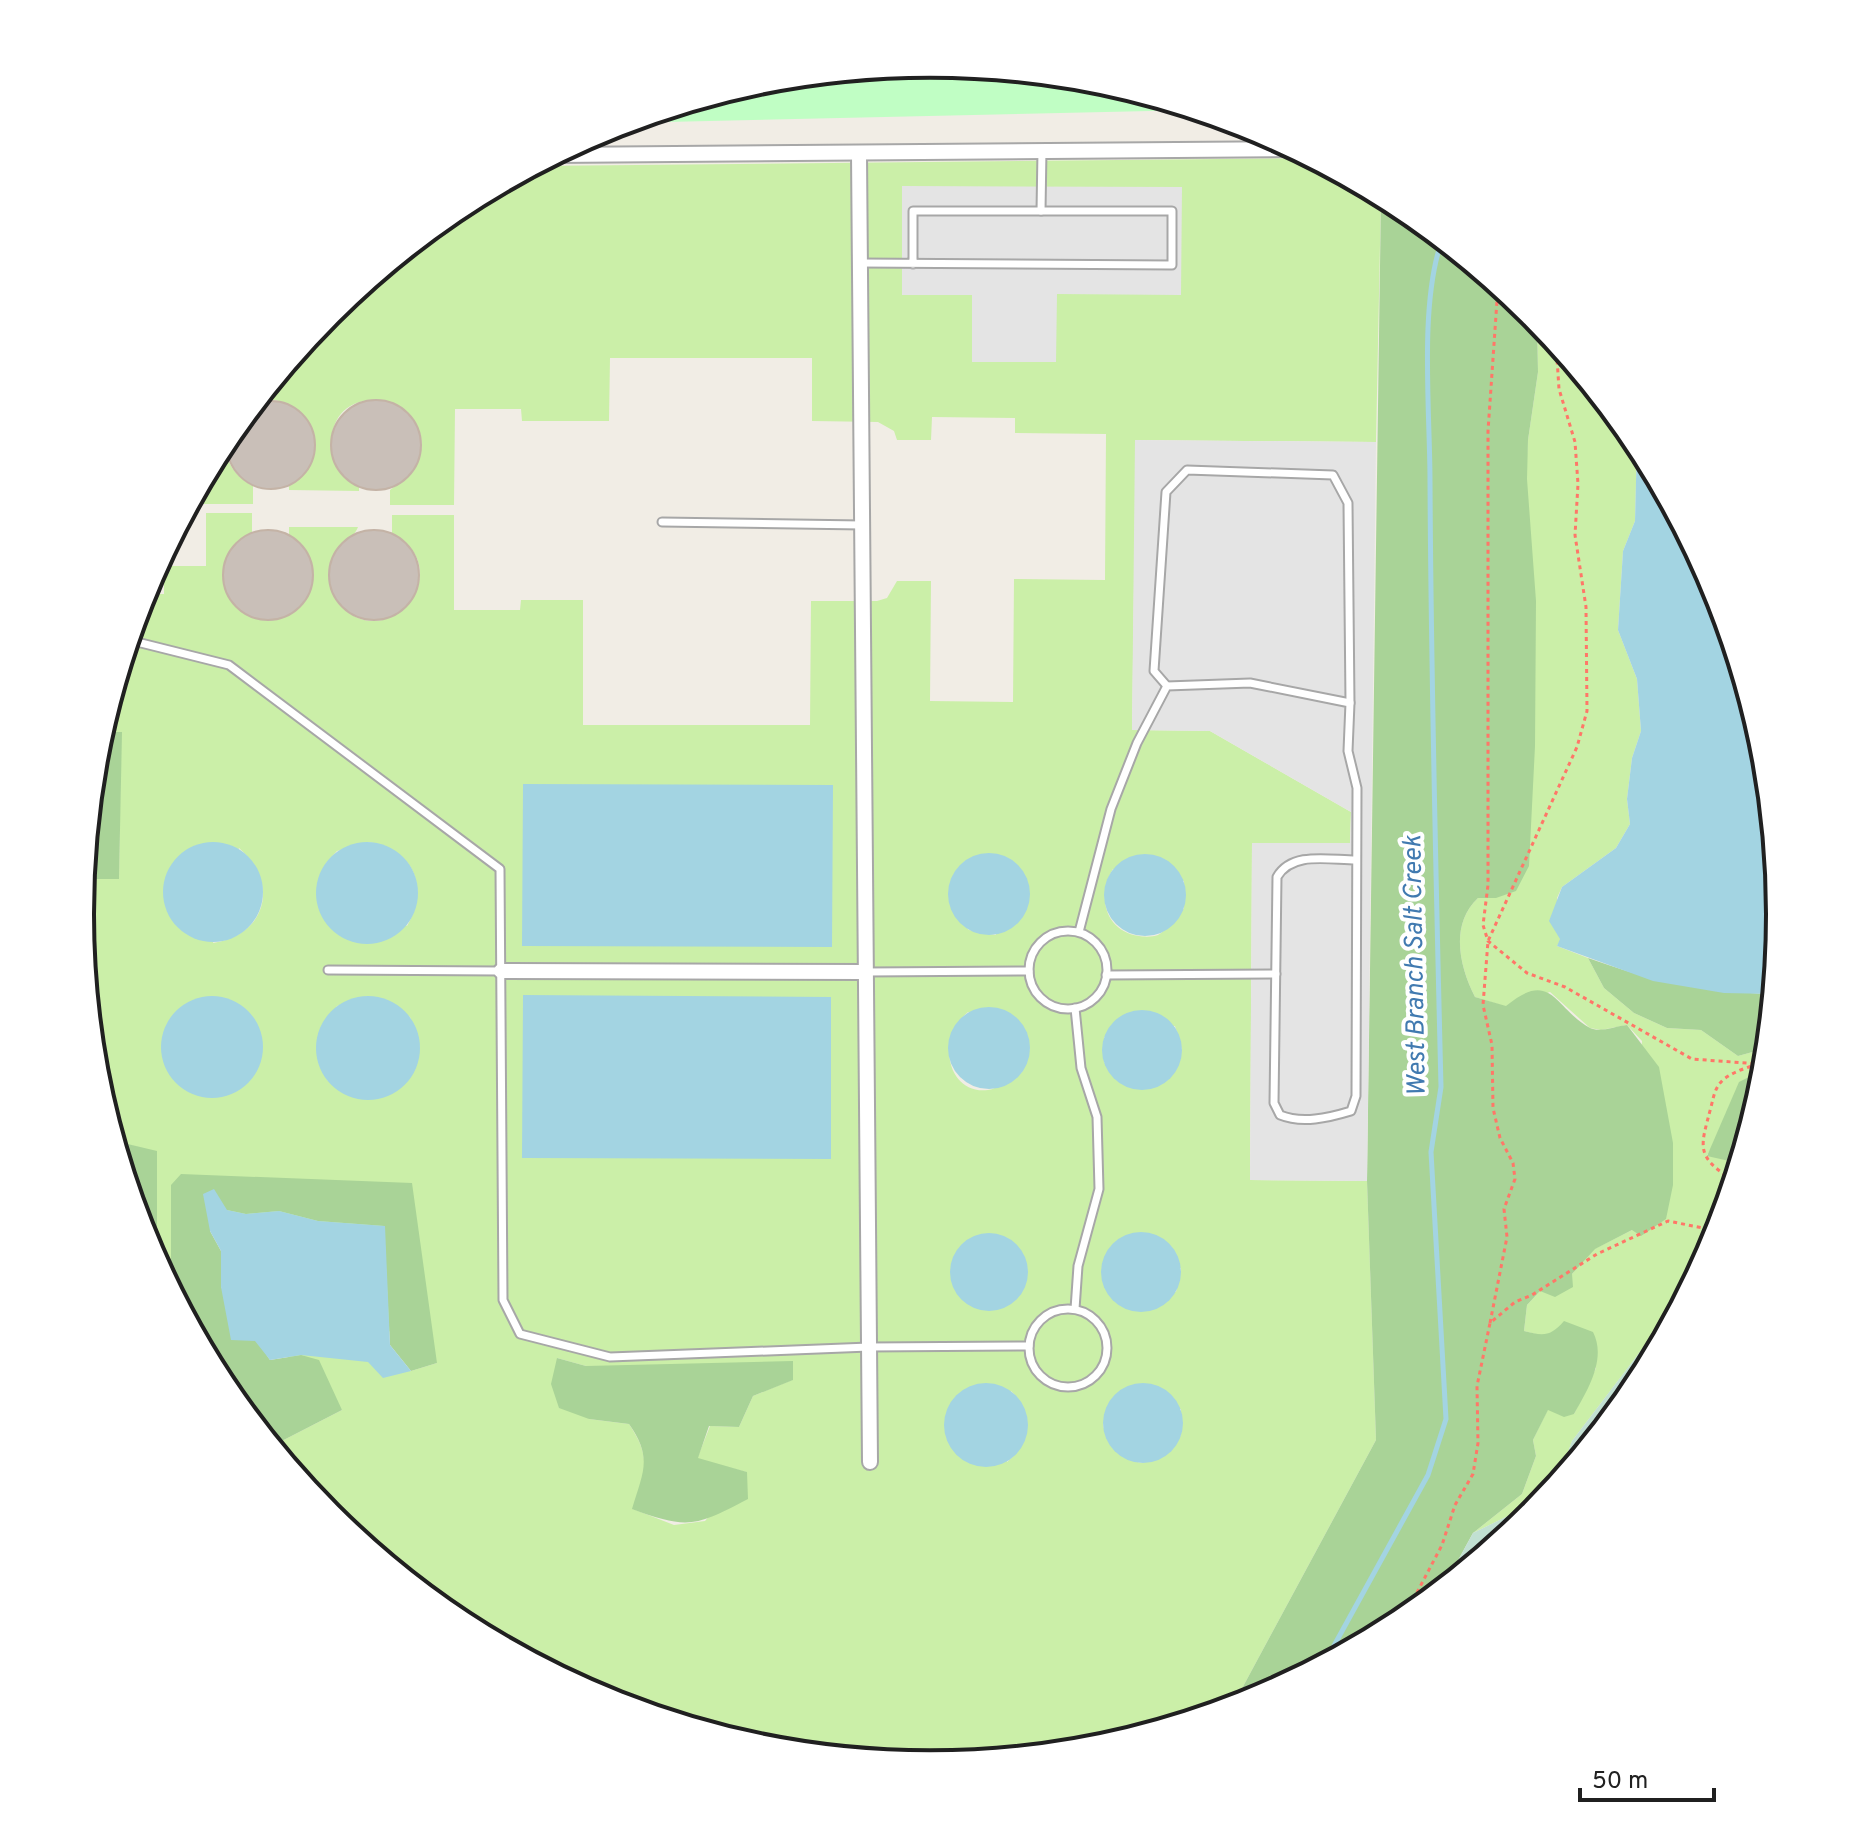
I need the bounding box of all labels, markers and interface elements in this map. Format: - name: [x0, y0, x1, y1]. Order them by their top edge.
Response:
- water label: West Branch Salt Creek: [1397, 834, 1435, 1097]
- scale bar: [1580, 1752, 1714, 1802]
- text: 50 m: [1592, 1767, 1648, 1797]

